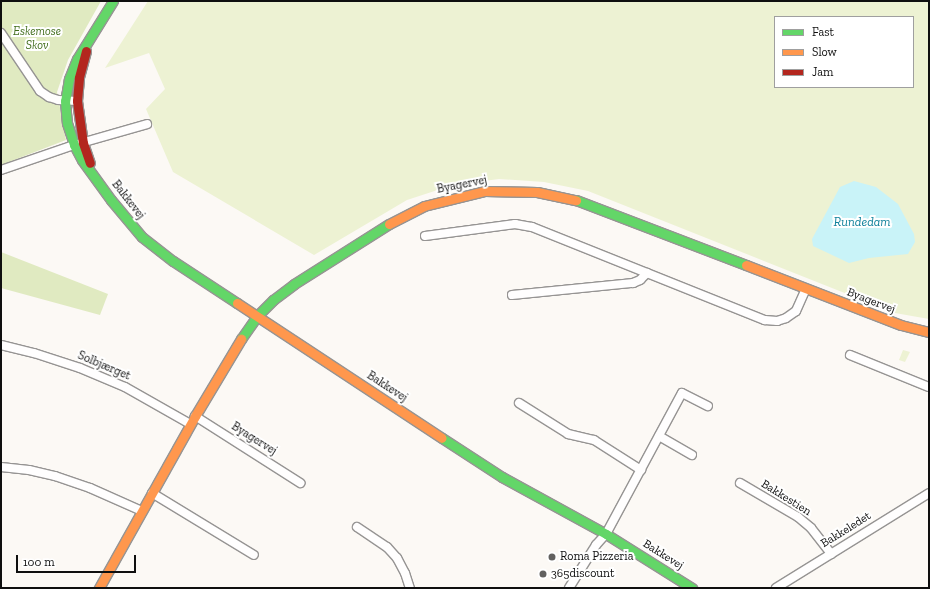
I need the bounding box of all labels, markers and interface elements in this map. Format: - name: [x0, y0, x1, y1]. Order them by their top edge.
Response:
- legend: [774, 16, 914, 88]
- park label: Eskemose Skov: [13, 25, 61, 53]
- text: Fast: [812, 25, 834, 39]
- text: Slow: [812, 45, 837, 59]
- text: Jam: [812, 65, 833, 79]
- street label: Byagervej: [436, 173, 488, 197]
- street label: Bakkevej: [108, 178, 148, 222]
- water label: Rundedam: [833, 214, 891, 230]
- street label: Byagervej: [845, 285, 897, 317]
- street label: Solbjærget: [75, 348, 133, 384]
- street label: Bakkevej: [364, 369, 410, 405]
- street label: Byagervej: [229, 419, 279, 459]
- street label: Bakkestien: [758, 477, 814, 519]
- street label: Bakkeledet: [818, 509, 874, 551]
- street label: Bakkevej: [640, 537, 686, 573]
- scale bar: [18, 547, 138, 573]
- place label: Roma Pizzeria: [560, 550, 634, 564]
- marker: Roma Pizzeria: [547, 552, 557, 562]
- text: 100 m: [23, 555, 55, 569]
- place label: 365discount: [551, 567, 614, 581]
- marker: 365discount: [538, 569, 548, 579]

